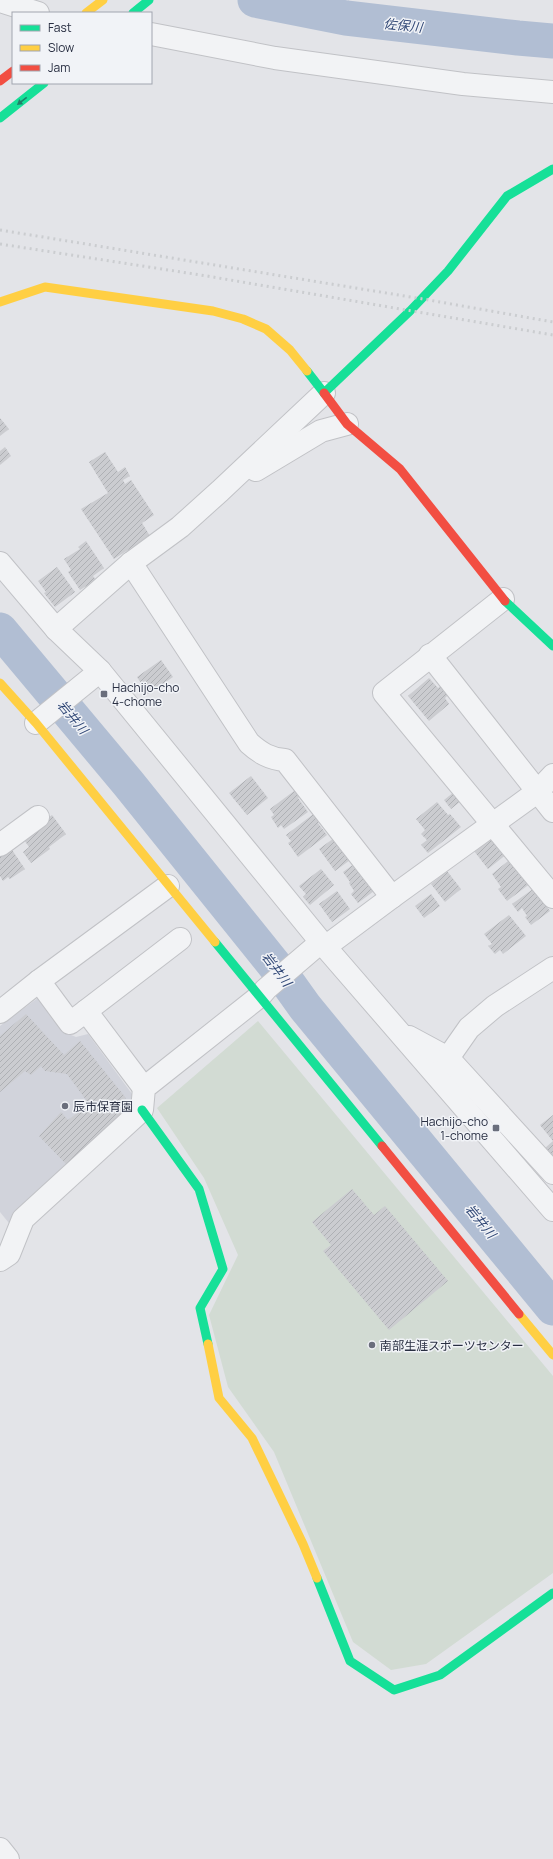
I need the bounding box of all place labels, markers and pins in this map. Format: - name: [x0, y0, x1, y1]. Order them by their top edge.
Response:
- place label: Hachijo-cho 4-chome: [112, 679, 179, 710]
- marker: Hachijo-cho 4-chome: [99, 689, 109, 699]
- place label: 辰市保育園: [73, 1098, 133, 1115]
- marker: 辰市保育園: [60, 1101, 70, 1111]
- place label: Hachijo-cho 1-chome: [421, 1113, 488, 1144]
- marker: Hachijo-cho 1-chome: [491, 1123, 501, 1133]
- place label: 南部生涯スポーツセンター: [380, 1337, 524, 1354]
- marker: 南部生涯スポーツセンター: [367, 1340, 377, 1350]

